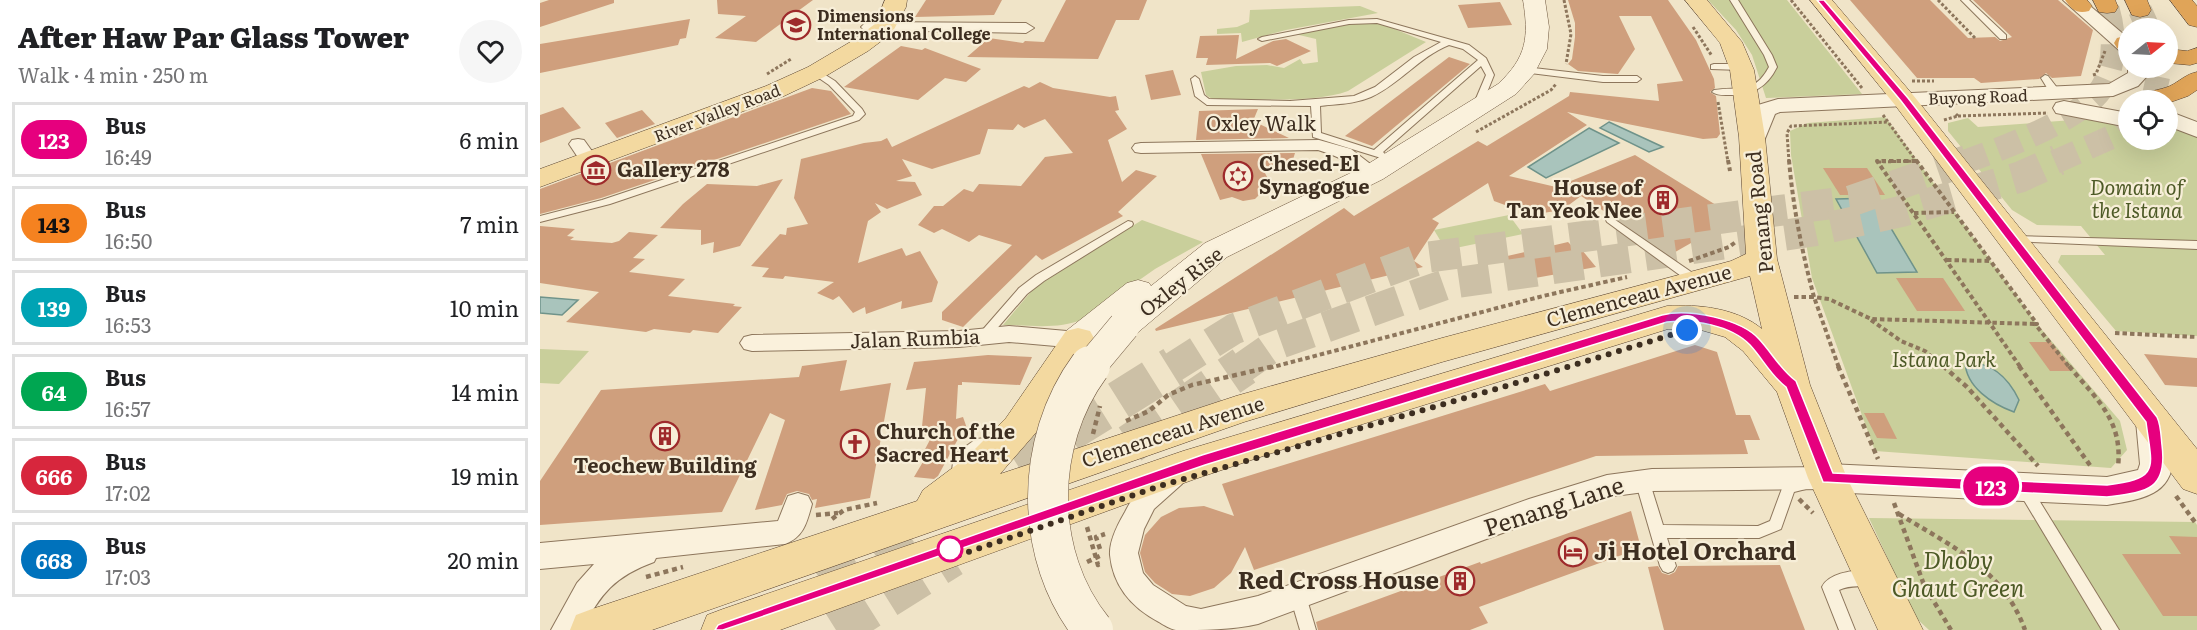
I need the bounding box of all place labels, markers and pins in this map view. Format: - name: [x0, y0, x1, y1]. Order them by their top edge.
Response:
- place label: Dimensions International College: [817, 3, 991, 45]
- school or university icon: Dimensions International College: [780, 9, 812, 41]
- place label: Chesed-El Synagogue: [1259, 147, 1369, 200]
- place label: Gallery 278: [617, 153, 730, 183]
- museum icon: Gallery 278: [580, 154, 612, 186]
- synagogue icon: Chesed-El Synagogue: [1222, 160, 1254, 192]
- place label: House of Tan Yeok Nee: [1506, 171, 1644, 224]
- building icon: House of Tan Yeok Nee: [1647, 184, 1679, 216]
- place label: Church of the Sacred Heart: [876, 415, 1015, 468]
- building icon: Teochew Building: [649, 420, 681, 452]
- church icon: Church of the Sacred Heart: [839, 428, 871, 460]
- place label: Teochew Building: [573, 449, 757, 479]
- place label: Ji Hotel Orchard: [1594, 532, 1796, 567]
- unlabelled marker: [937, 536, 963, 562]
- hotel icon: Ji Hotel Orchard: [1557, 536, 1589, 568]
- place label: Red Cross House: [1238, 561, 1439, 596]
- building icon: Red Cross House: [1444, 565, 1476, 597]

